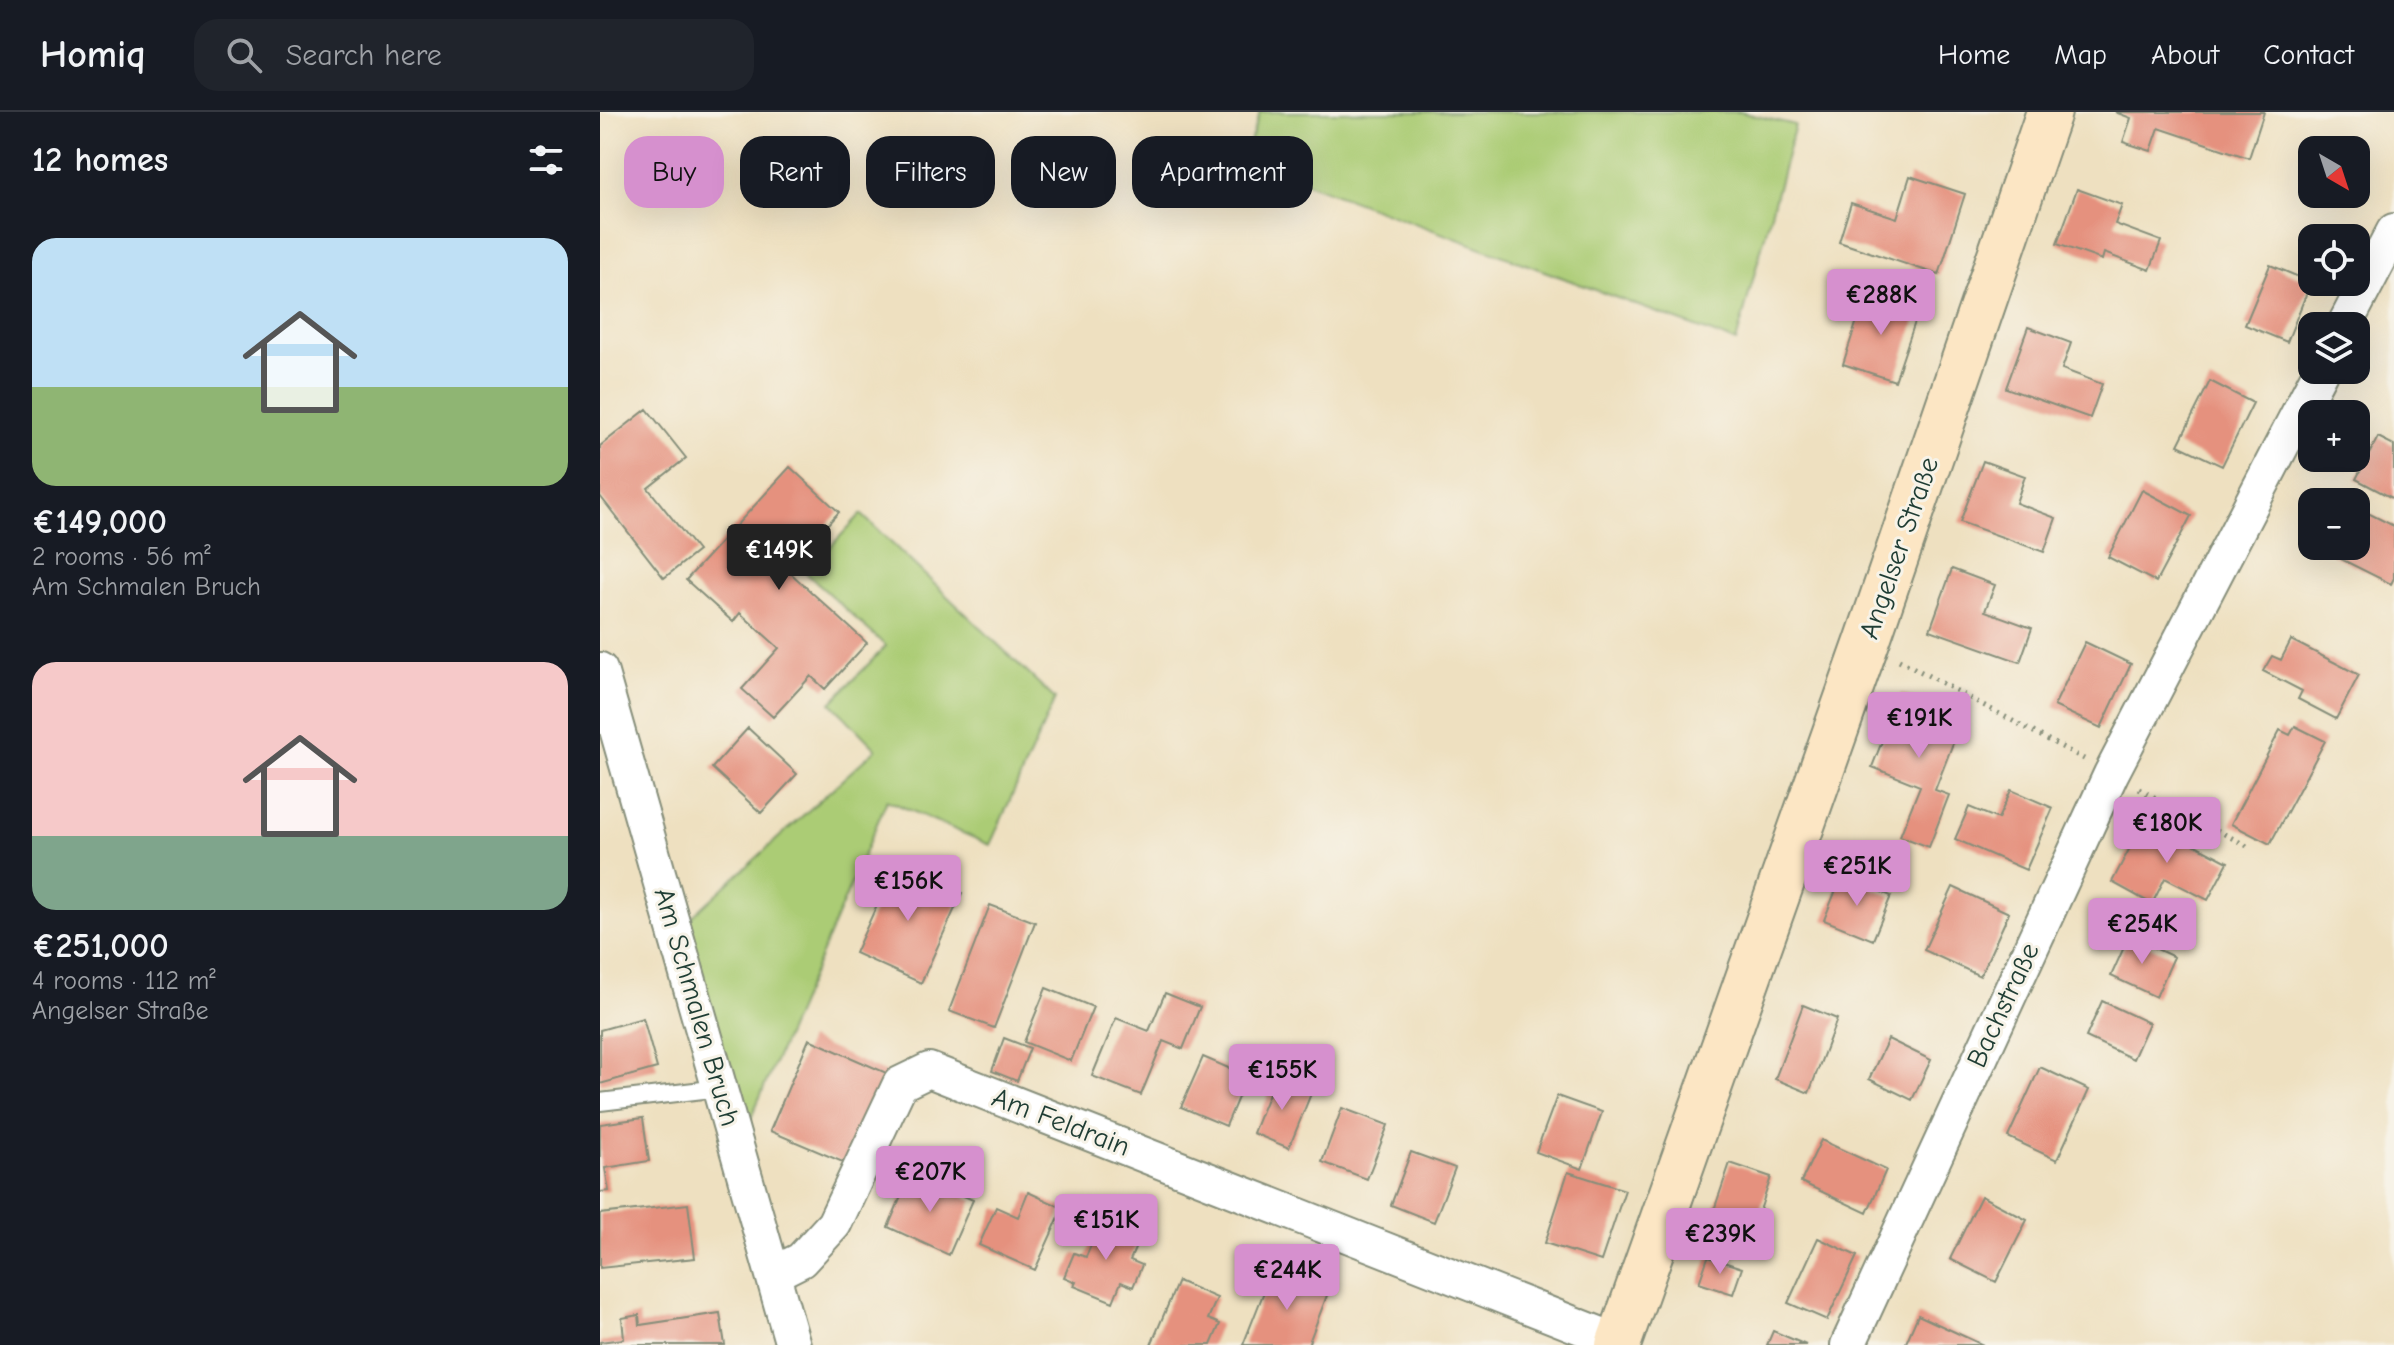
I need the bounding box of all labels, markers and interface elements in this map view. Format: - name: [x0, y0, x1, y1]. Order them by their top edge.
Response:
- search box: [194, 19, 754, 91]
- text: Homiq: [40, 33, 146, 77]
- icon: search: [222, 33, 266, 77]
- text: Search here: [286, 38, 442, 73]
- text: Home: [1938, 39, 2010, 71]
- text: Map: [2054, 39, 2107, 71]
- text: About: [2151, 39, 2219, 71]
- text: Contact: [2263, 39, 2354, 71]
- chip: Buy: [624, 136, 724, 208]
- chip: Rent: [740, 136, 850, 208]
- chip: Filters: [866, 136, 995, 208]
- chip: New: [1011, 136, 1116, 208]
- chip: Apartment: [1132, 136, 1313, 208]
- north arrow: [2298, 136, 2370, 208]
- map controls: [2298, 136, 2370, 560]
- icon: filters: [524, 138, 568, 182]
- text: 12 homes: [32, 140, 168, 180]
- button: locate: [2298, 224, 2370, 296]
- pin: €288K: [1825, 269, 1937, 337]
- text: €288K: [1845, 280, 1917, 310]
- icon: home: [228, 290, 372, 434]
- button: layers: [2298, 312, 2370, 384]
- button: +: [2298, 400, 2370, 472]
- street label: Angelser Straße: [1853, 453, 1945, 643]
- button: −: [2298, 488, 2370, 560]
- text: €149,000: [32, 502, 167, 542]
- pin: €149K: [723, 524, 835, 592]
- text: €149K: [745, 535, 813, 565]
- text: 2 rooms · 56 m²: [32, 542, 211, 572]
- text: Am Schmalen Bruch: [32, 572, 261, 602]
- pin: €191K: [1863, 692, 1975, 760]
- text: €191K: [1886, 703, 1952, 733]
- icon: home: [228, 714, 372, 858]
- pin: €180K: [2111, 797, 2223, 865]
- text: €180K: [2132, 808, 2202, 838]
- pin: €251K: [1801, 840, 1913, 908]
- text: €251K: [1822, 851, 1892, 881]
- pin: €156K: [852, 855, 964, 923]
- text: €156K: [873, 866, 943, 896]
- street label: Am Schmalen Bruch: [648, 884, 746, 1130]
- pin: €254K: [2086, 898, 2198, 966]
- text: €254K: [2106, 909, 2178, 939]
- text: €251,000: [32, 926, 169, 966]
- street label: Bachstraße: [1960, 938, 2046, 1072]
- text: 4 rooms · 112 m²: [32, 966, 216, 996]
- text: Angelser Straße: [32, 996, 209, 1026]
- pin: €155K: [1226, 1044, 1338, 1112]
- text: €155K: [1247, 1055, 1317, 1085]
- street label: Am Feldrain: [987, 1081, 1135, 1163]
- pin: €207K: [874, 1146, 986, 1214]
- text: €207K: [894, 1157, 966, 1187]
- pin: €151K: [1050, 1194, 1162, 1262]
- text: €151K: [1073, 1205, 1139, 1235]
- pin: €239K: [1664, 1208, 1776, 1276]
- text: €239K: [1684, 1219, 1756, 1249]
- pin: €244K: [1231, 1244, 1343, 1312]
- text: €244K: [1252, 1255, 1322, 1285]

